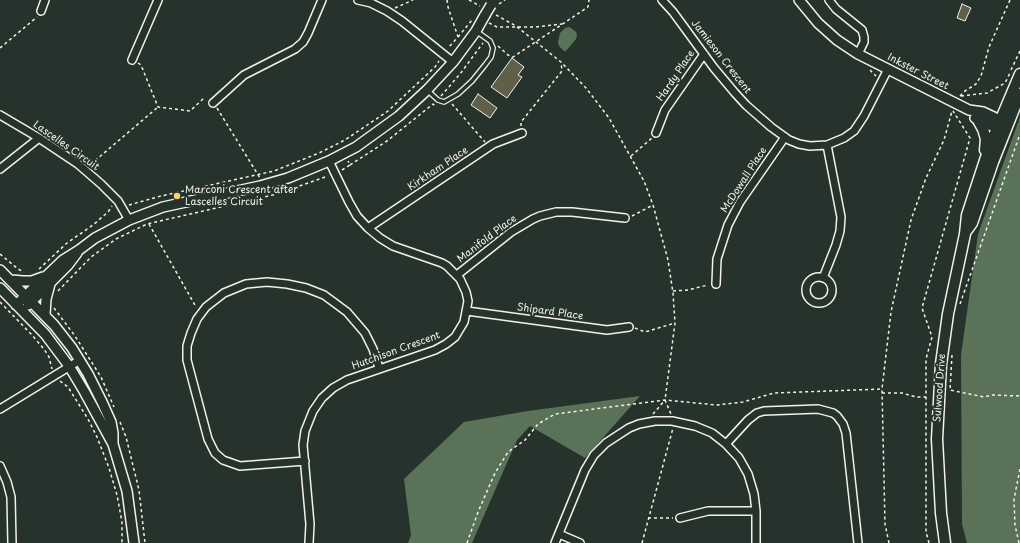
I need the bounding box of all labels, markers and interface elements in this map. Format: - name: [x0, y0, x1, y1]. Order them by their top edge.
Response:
- street label: Jamieson Crescent: [688, 18, 754, 96]
- street label: Hardy Place: [655, 48, 697, 104]
- street label: Inkster Street: [885, 51, 951, 93]
- street label: Lascelles Circuit: [31, 119, 101, 173]
- street label: Kirkham Place: [406, 144, 470, 194]
- street label: McDowall Place: [718, 145, 770, 215]
- place label: Marconi Crescent after Lascelles Circuit: [185, 184, 298, 208]
- marker: Marconi Crescent after Lascelles Circuit: [172, 191, 182, 201]
- street label: Manifold Place: [455, 213, 519, 265]
- street label: Shipard Place: [516, 301, 584, 323]
- street label: Hutchison Crescent: [350, 329, 442, 373]
- street label: Sulwood Drive: [932, 353, 948, 423]

